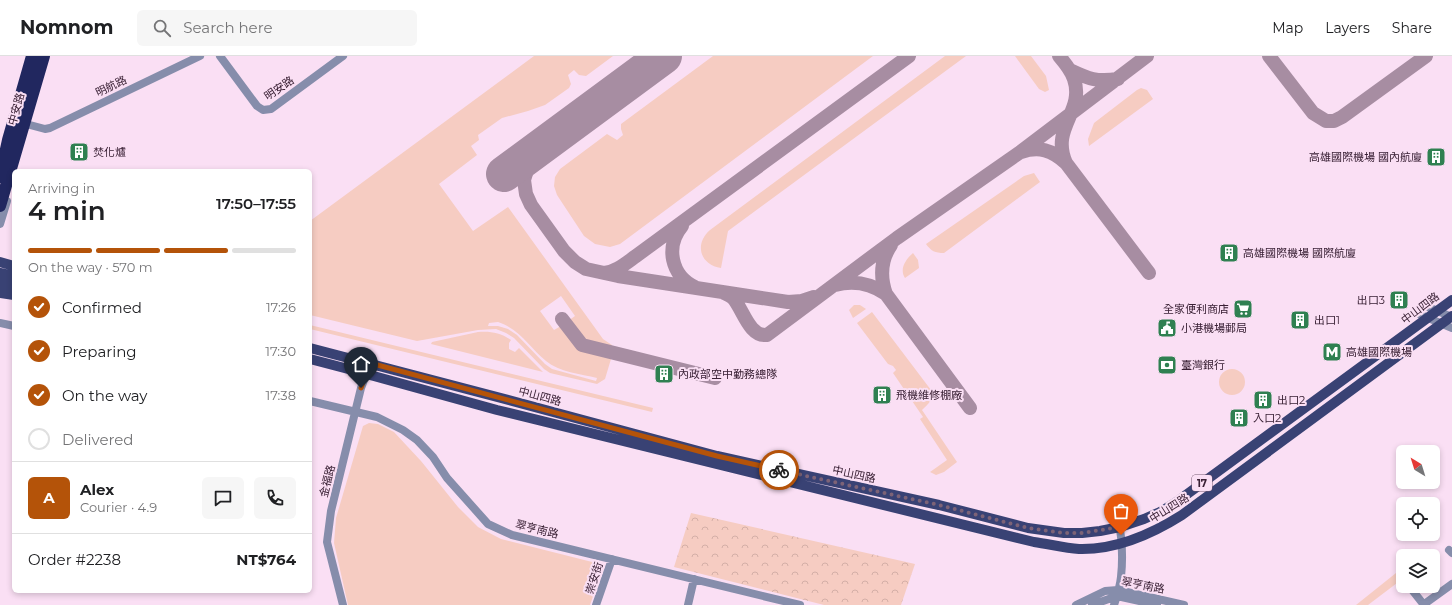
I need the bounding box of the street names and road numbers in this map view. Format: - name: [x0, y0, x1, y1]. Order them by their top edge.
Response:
- street label: 明航路: [93, 72, 129, 100]
- street label: 明安路: [261, 73, 297, 103]
- street label: 中安路: [5, 91, 27, 127]
- street label: 中山四路: [1398, 289, 1442, 327]
- street label: 中山四路: [517, 384, 563, 408]
- street label: 金福路: [316, 463, 338, 499]
- street label: 中山四路: [831, 463, 877, 485]
- road number: 17: [1192, 475, 1212, 491]
- street label: 中山四路: [1147, 490, 1191, 526]
- street label: 翠亨南路: [514, 517, 560, 541]
- street label: 崇安街: [582, 560, 606, 596]
- street label: 翠亨南路: [1120, 574, 1166, 596]

